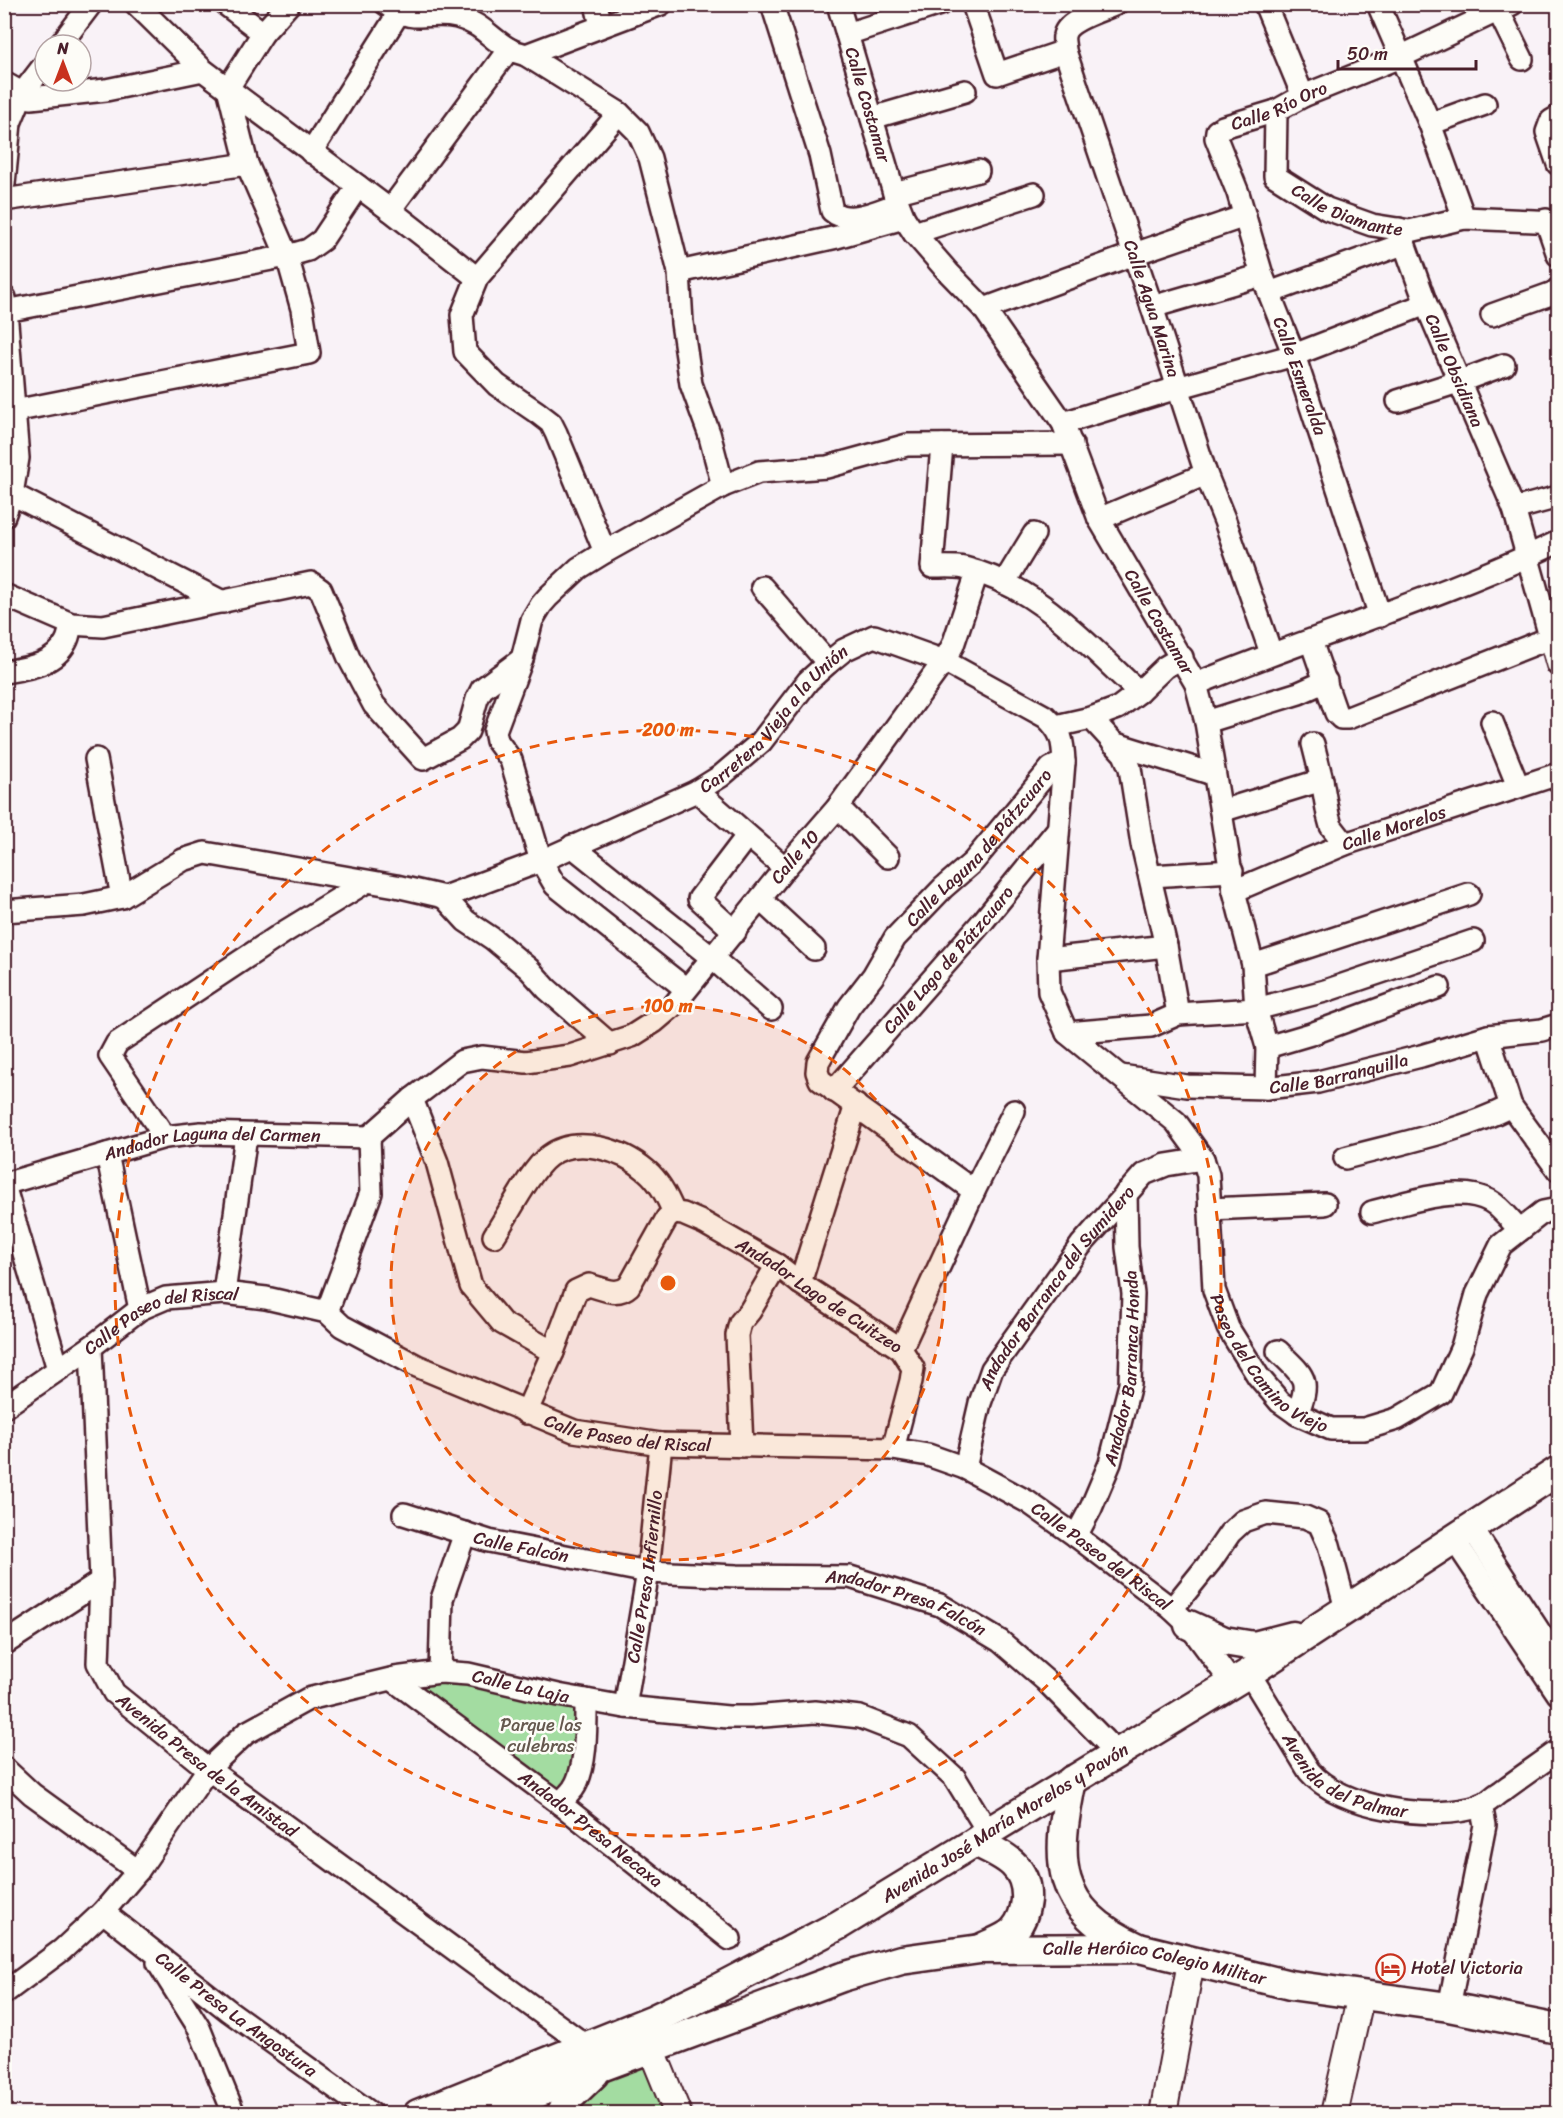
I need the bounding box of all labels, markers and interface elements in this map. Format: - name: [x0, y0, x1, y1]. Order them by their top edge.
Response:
- north arrow: [33, 33, 93, 93]
- scale bar: [1338, 33, 1476, 71]
- text: N: [56, 34, 69, 63]
- text: 50 m: [1347, 38, 1388, 70]
- street label: Calle Costamar: [836, 43, 901, 168]
- street label: Calle Río Oro: [1227, 72, 1332, 140]
- street label: Calle Diamante: [1285, 174, 1405, 246]
- street label: Calle Agua Marina: [1114, 235, 1190, 382]
- street label: Calle Obsidiana: [1416, 308, 1493, 433]
- street label: Calle Esmeralda: [1264, 312, 1337, 441]
- street label: Calle Costamar: [1115, 562, 1204, 683]
- street label: Carretera Vieja a la Unión: [693, 636, 856, 802]
- text: 200 m: [641, 714, 694, 746]
- street label: Calle Laguna de Pátzcuaro: [897, 761, 1061, 935]
- street label: Calle Morelos: [1338, 796, 1451, 860]
- street label: Calle 10: [762, 822, 828, 891]
- street label: Calle Lago de Pátzcuaro: [874, 878, 1022, 1042]
- text: 100 m: [644, 990, 693, 1022]
- street label: Calle Barranquilla: [1268, 1044, 1412, 1103]
- street label: Andador Laguna del Carmen: [99, 1117, 321, 1170]
- street label: Andador Barranca del Sumidero: [969, 1178, 1143, 1396]
- street label: Andador Lago de Cuitzeo: [729, 1228, 909, 1362]
- street label: Andador Barranca Honda: [1094, 1269, 1149, 1470]
- centre of rings: [658, 1273, 678, 1293]
- street label: Calle Paseo del Riscal: [77, 1277, 241, 1364]
- street label: Paseo del Camino Viejo: [1201, 1289, 1333, 1442]
- street label: Calle Paseo del Riscal: [539, 1404, 712, 1461]
- street label: Calle Presa Infiernillo: [617, 1489, 672, 1665]
- street label: Calle Paseo del Riscal: [1024, 1493, 1179, 1620]
- street label: Calle Falcón: [470, 1521, 572, 1572]
- street label: Andador Presa Falcón: [824, 1561, 993, 1646]
- street label: Calle La Laja: [469, 1660, 573, 1713]
- street label: Avenida Presa de la Amistad: [108, 1684, 306, 1847]
- park label: Parque las culebras: [500, 1709, 582, 1762]
- street label: Avenida del Palmar: [1273, 1725, 1411, 1828]
- street label: Avenida José María Morelos y Pavón: [874, 1734, 1135, 1912]
- street label: Andador Presa Necaxa: [511, 1761, 670, 1896]
- street label: Calle Heróico Colegio Militar: [1043, 1932, 1271, 1995]
- street label: Calle Presa La Angostura: [148, 1943, 325, 2086]
- hotel icon: Hotel Victoria: [1374, 1952, 1406, 1984]
- place label: Hotel Victoria: [1411, 1952, 1523, 1984]

